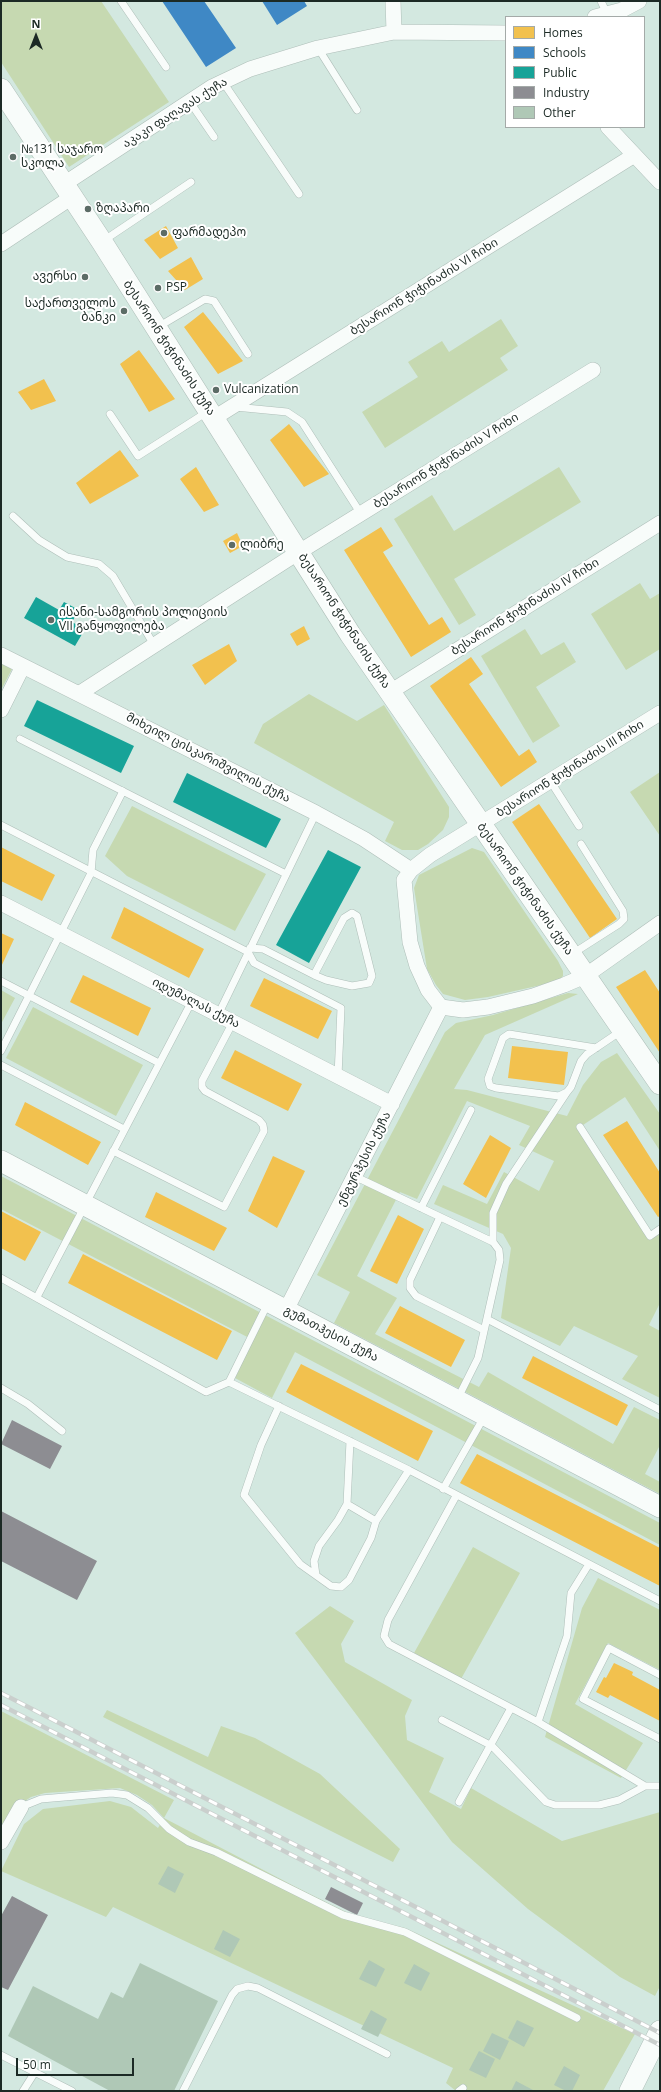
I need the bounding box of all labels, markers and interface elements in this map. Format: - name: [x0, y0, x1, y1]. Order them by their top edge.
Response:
- north arrow: [16, 16, 56, 56]
- text: N: [32, 16, 40, 31]
- legend: [505, 16, 645, 128]
- text: Homes: [543, 24, 583, 41]
- text: Schools: [543, 44, 586, 61]
- text: Public: [543, 64, 577, 81]
- street label: აკაკი ფაღავას ქუჩა: [120, 75, 230, 151]
- text: Industry: [543, 84, 589, 101]
- text: Other: [543, 104, 576, 121]
- place label: №131 საჯარო სკოლა: [21, 143, 103, 171]
- marker: №131 საჯარო სკოლა: [8, 152, 18, 162]
- place label: ზღაპარი: [96, 202, 150, 216]
- marker: ზღაპარი: [83, 204, 93, 214]
- place label: ფარმადეპო: [172, 226, 246, 240]
- marker: ფარმადეპო: [159, 228, 169, 238]
- street label: ბესარიონ ჭიჭინაძის VI ჩიხი: [347, 235, 501, 339]
- place label: ავერსი: [33, 270, 77, 284]
- marker: ავერსი: [80, 272, 90, 282]
- street label: ბესარიონ ჭიჭინაძის ქუჩა: [120, 278, 218, 418]
- place label: PSP: [166, 281, 187, 295]
- marker: PSP: [153, 283, 163, 293]
- place label: საქართველოს ბანკი: [25, 297, 116, 325]
- marker: საქართველოს ბანკი: [119, 306, 129, 316]
- place label: Vulcanization: [224, 383, 299, 397]
- marker: Vulcanization: [211, 385, 221, 395]
- street label: ბესარიონ ჭიჭინაძის V ჩიხი: [371, 410, 521, 512]
- place label: ლიბრე: [240, 538, 284, 552]
- marker: ლიბრე: [227, 540, 237, 550]
- street label: ბესარიონ ჭიჭინაძის ქუჩა: [295, 551, 393, 691]
- street label: ბესარიონ ჭიჭინაძის IV ჩიხი: [448, 555, 602, 659]
- place label: ისანი-სამგორის პოლიციის VII განყოფილება: [59, 606, 228, 634]
- marker: ისანი-სამგორის პოლიციის VII განყოფილება: [46, 615, 56, 625]
- street label: მიხეილ ცისკარიშვილის ქუჩა: [123, 710, 293, 806]
- street label: ბესარიონ ჭიჭინაძის III ჩიხი: [493, 717, 647, 821]
- street label: ბესარიონ ჭიჭინაძის ქუჩა: [474, 820, 576, 958]
- street label: იდუმალას ქუჩა: [150, 975, 242, 1031]
- street label: ენგურჰესის ქუჩა: [334, 1109, 394, 1209]
- street label: გუმათჰესის ქუჩა: [281, 1303, 381, 1365]
- scale bar: [18, 2050, 136, 2076]
- text: 50 m: [23, 2056, 51, 2073]

